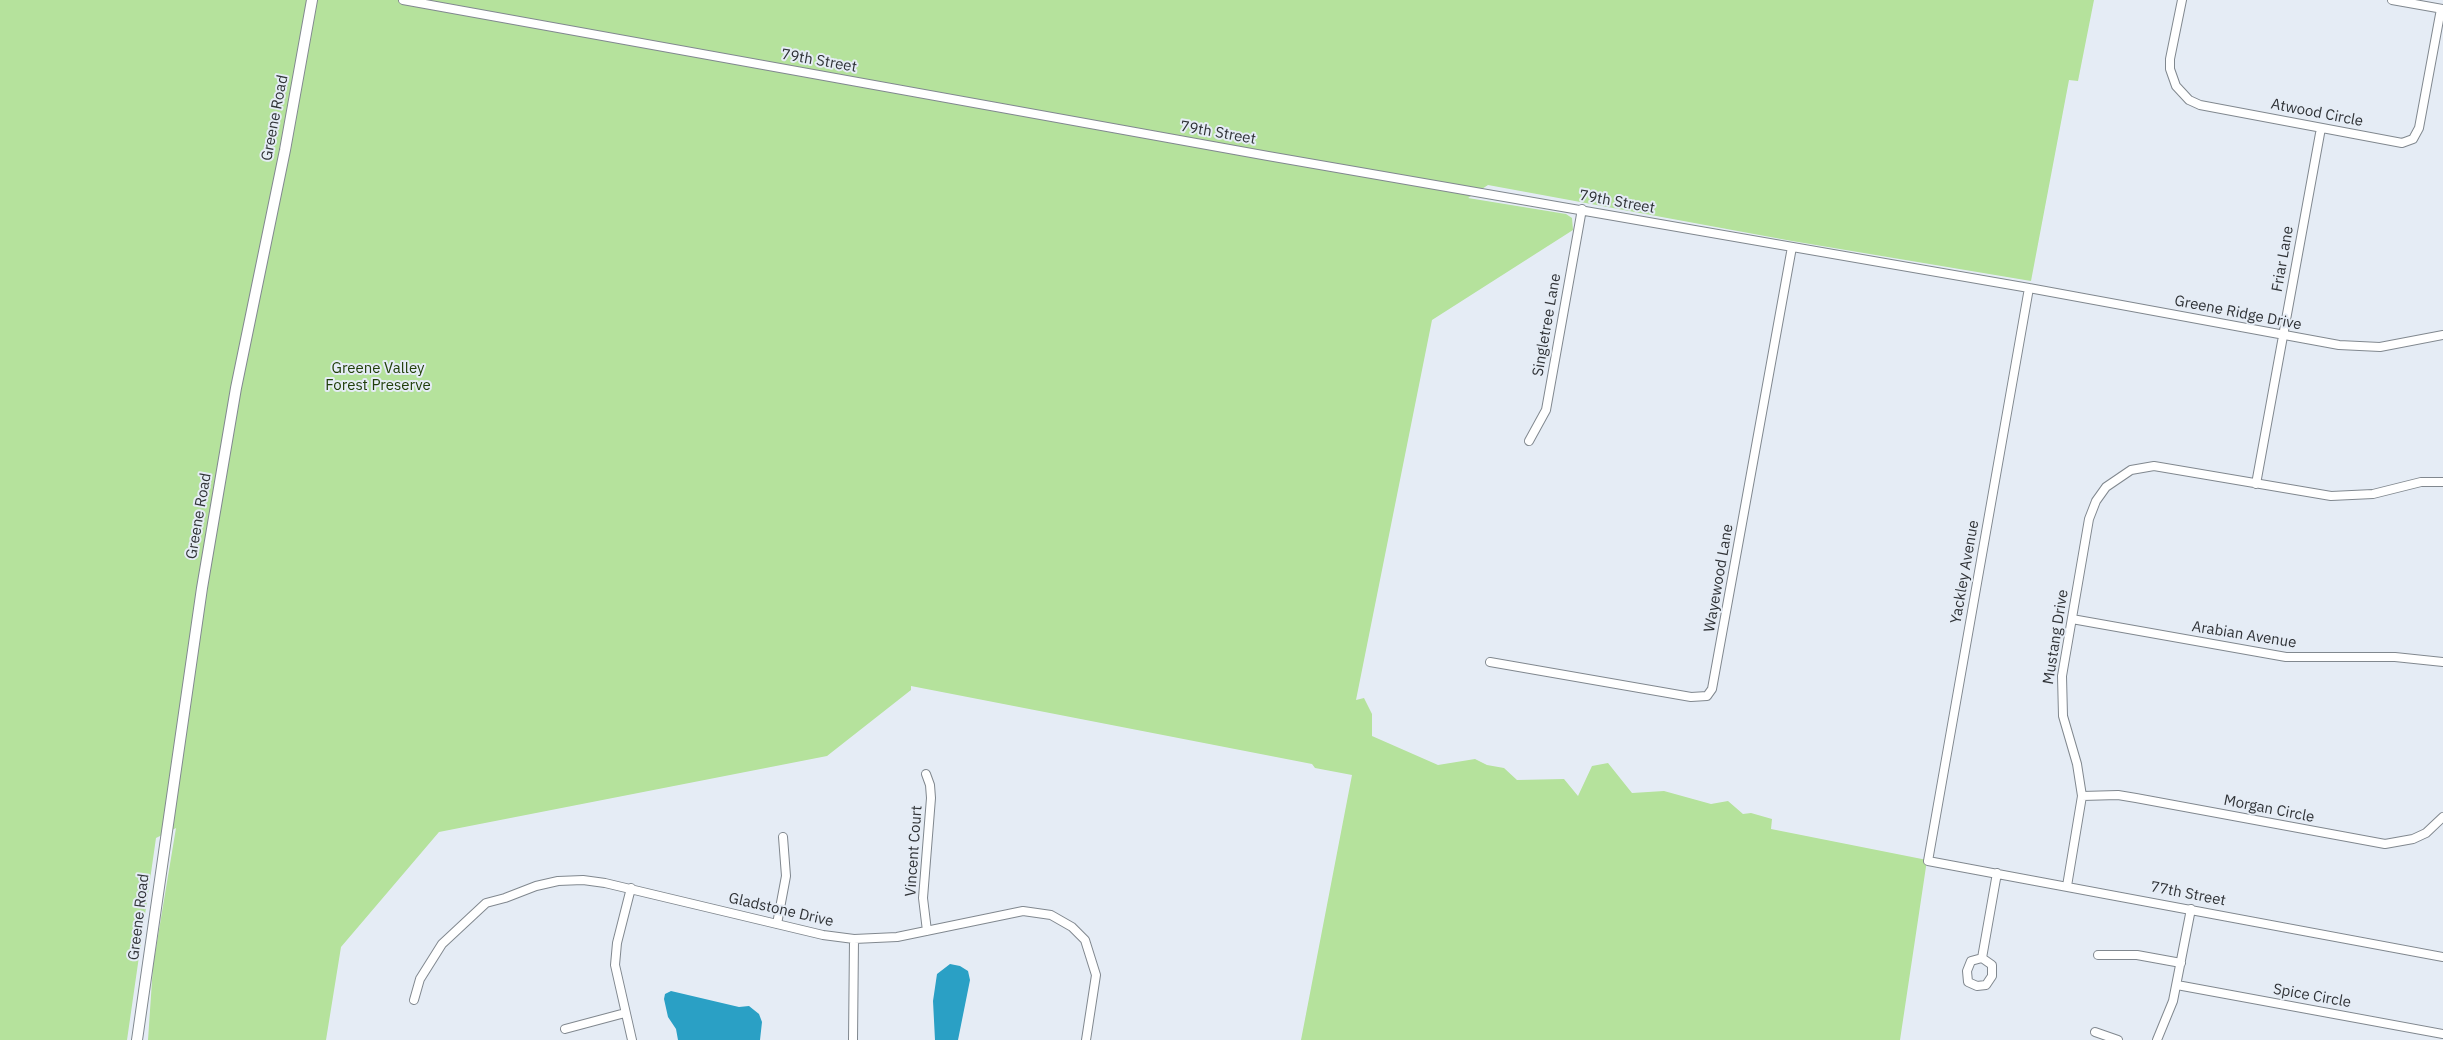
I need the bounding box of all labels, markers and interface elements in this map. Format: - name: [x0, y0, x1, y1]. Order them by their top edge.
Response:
- street label: 79th Street: [780, 45, 858, 77]
- street label: Greene Road: [258, 74, 292, 162]
- street label: Atwood Circle: [2269, 95, 2365, 131]
- street label: 79th Street: [1179, 117, 1257, 149]
- street label: 79th Street: [1578, 186, 1656, 218]
- street label: Friar Lane: [2268, 225, 2298, 293]
- street label: Singletree Lane: [1529, 272, 1565, 378]
- street label: Greene Ridge Drive: [2173, 292, 2303, 334]
- park label: Greene Valley Forest Preserve: [325, 360, 431, 395]
- street label: Greene Road: [183, 472, 215, 560]
- street label: Yackley Avenue: [1947, 519, 1983, 625]
- street label: Wayewood Lane: [1701, 523, 1737, 633]
- street label: Mustang Drive: [2040, 588, 2072, 686]
- street label: Arabian Avenue: [2190, 618, 2298, 652]
- street label: Morgan Circle: [2222, 791, 2316, 827]
- street label: Vincent Court: [902, 805, 926, 897]
- street label: Greene Road: [125, 873, 153, 961]
- street label: 77th Street: [2149, 878, 2227, 910]
- street label: Gladstone Drive: [727, 889, 835, 931]
- street label: Spice Circle: [2272, 980, 2352, 1012]

